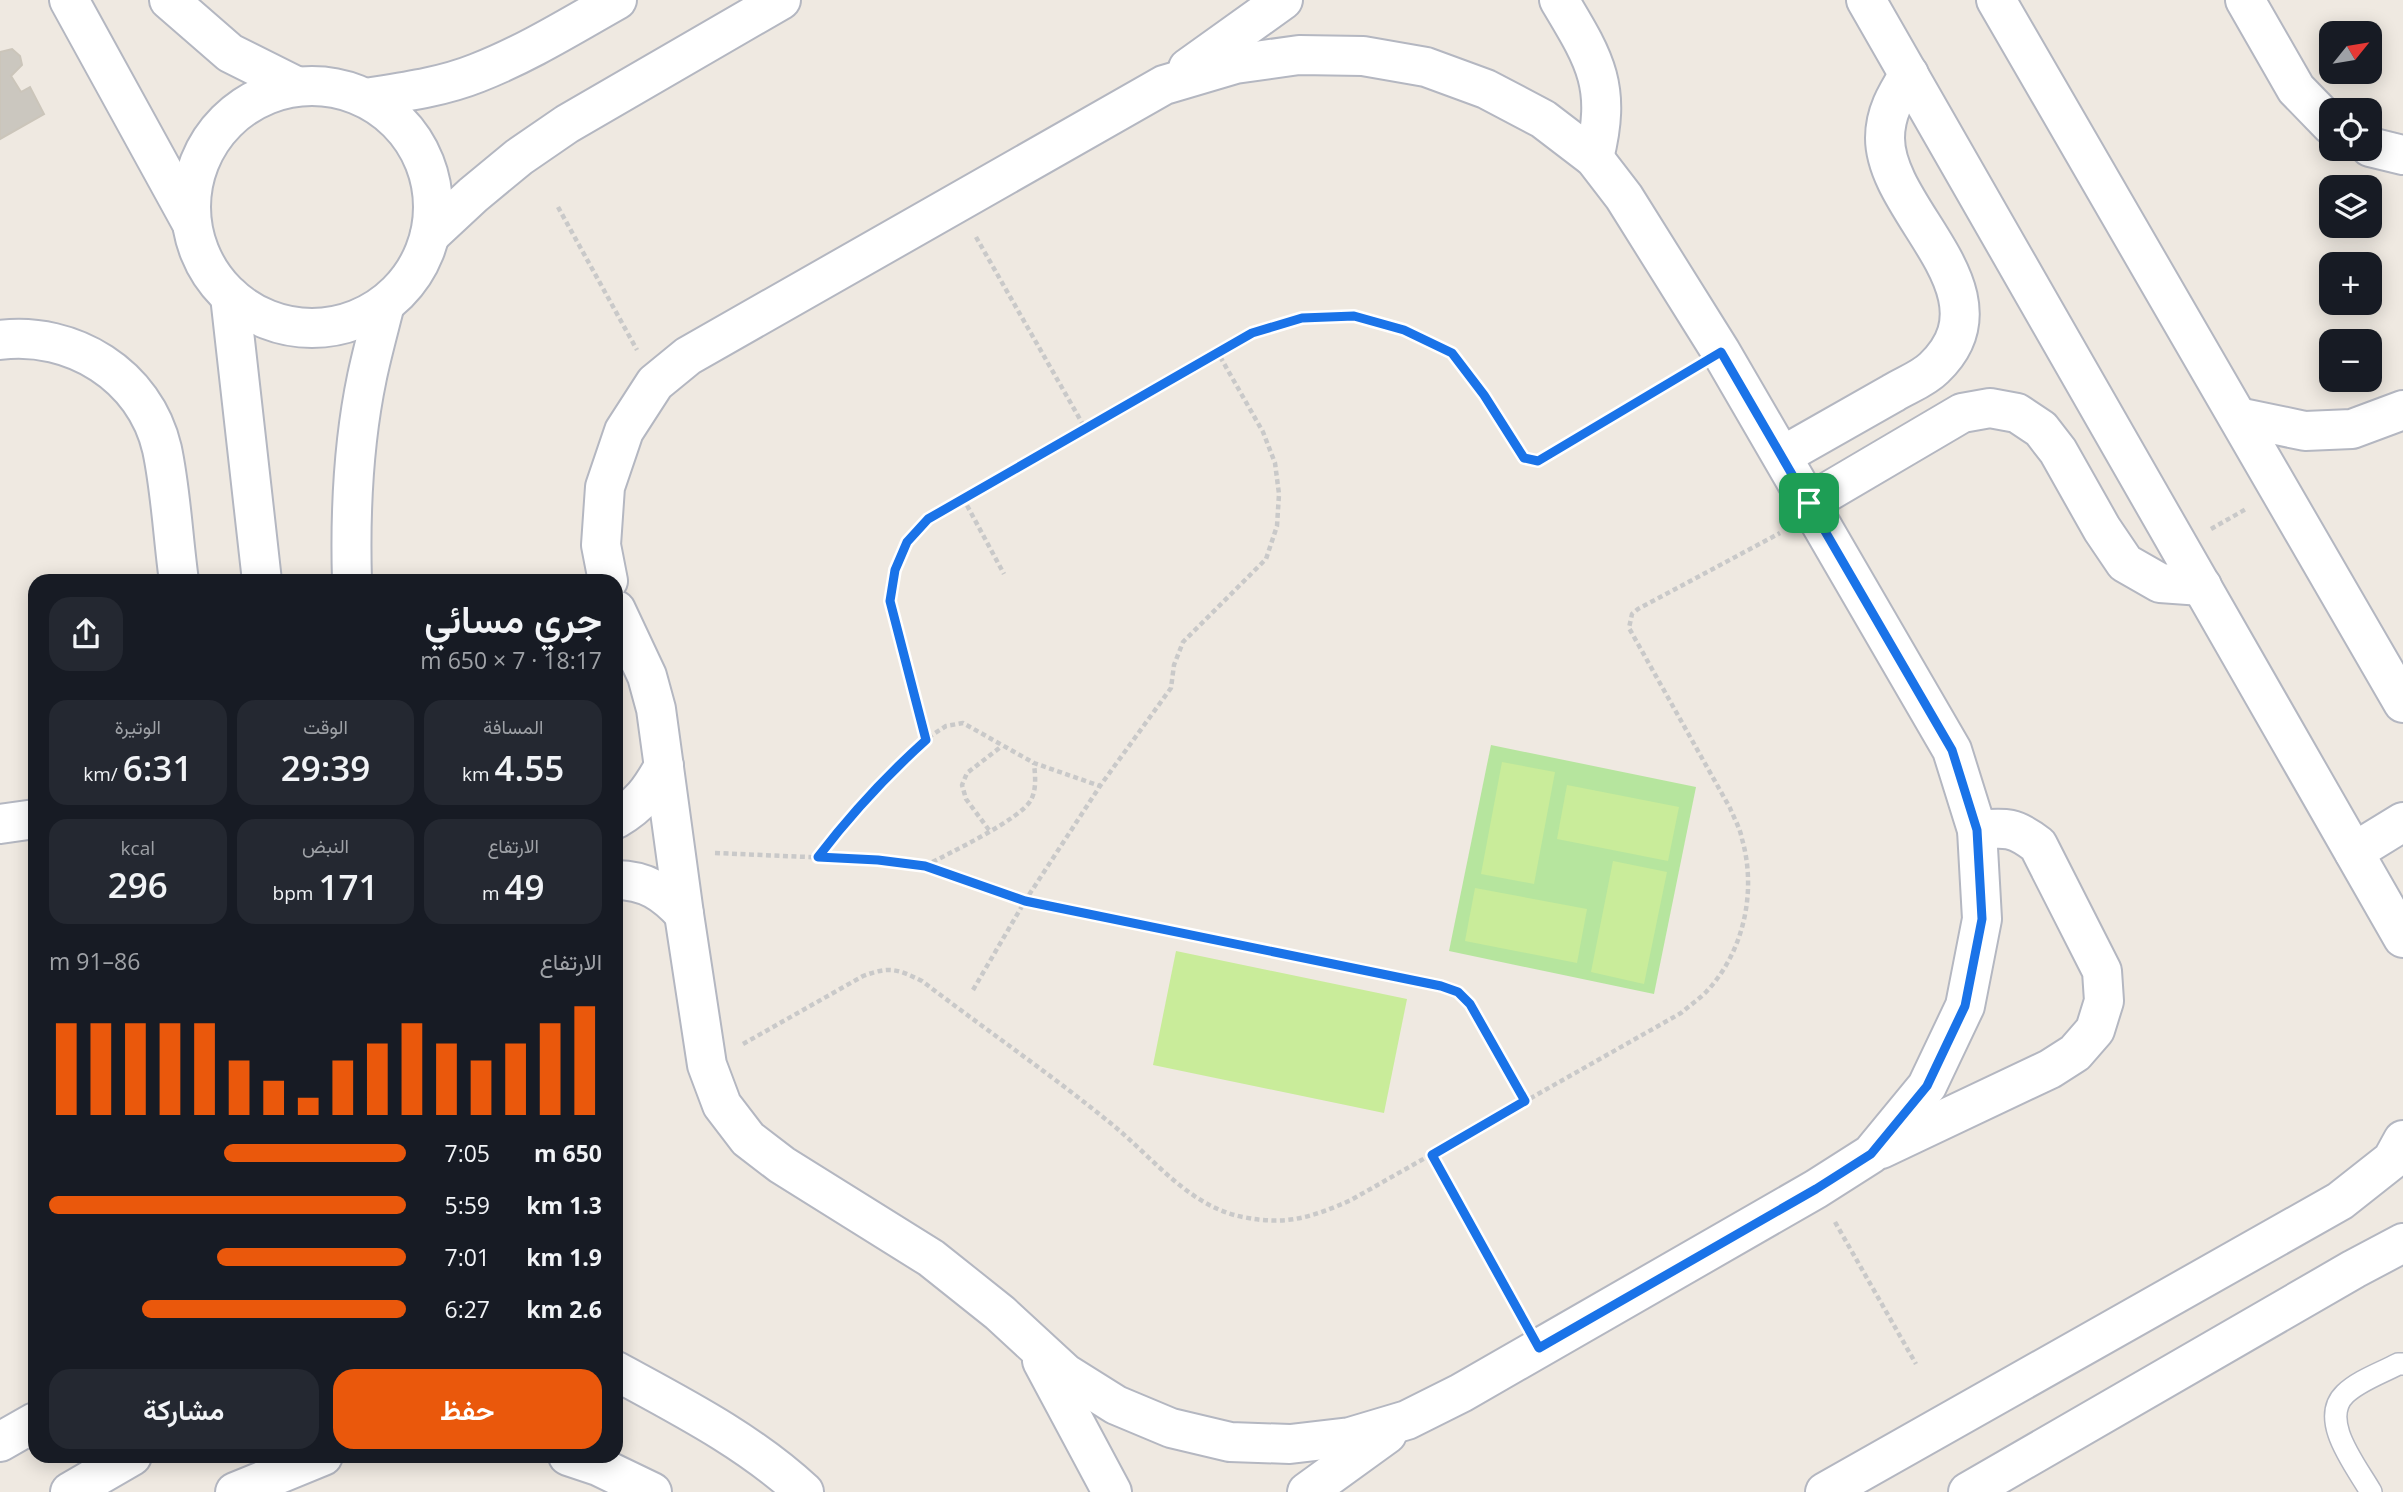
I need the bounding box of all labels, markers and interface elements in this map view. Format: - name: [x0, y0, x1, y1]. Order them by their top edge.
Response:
- north arrow: [2319, 21, 2382, 84]
- map controls: [2319, 21, 2382, 392]
- button: locate: [2319, 98, 2382, 161]
- button: layers: [2319, 175, 2382, 238]
- button: +: [2319, 252, 2382, 315]
- button: −: [2319, 329, 2382, 392]
- pin: [1779, 473, 1839, 533]
- icon: arrive: [1790, 484, 1828, 522]
- text: جري مسائي: [424, 592, 602, 644]
- button: share: [49, 597, 123, 671]
- text: 18:17 · 7 × 650 m: [420, 644, 602, 676]
- text: الوتيرة: [115, 714, 161, 740]
- text: الوقت: [303, 714, 348, 740]
- text: المسافة: [483, 714, 543, 740]
- text: 6:31: [123, 744, 192, 791]
- text: 29:39: [281, 744, 370, 791]
- text: 4.55: [495, 744, 564, 791]
- text: /km: [83, 761, 123, 787]
- text: km: [462, 761, 495, 787]
- text: النبض: [302, 833, 349, 859]
- text: الارتفاع: [487, 833, 539, 859]
- text: kcal: [121, 835, 155, 861]
- text: 296: [108, 861, 168, 908]
- text: 171: [318, 863, 378, 910]
- text: 49: [504, 863, 544, 910]
- text: bpm: [273, 880, 318, 906]
- text: m: [482, 880, 504, 906]
- text: 86–91 m: [49, 945, 140, 977]
- text: الارتفاع: [540, 945, 602, 977]
- text: 7:05: [445, 1137, 490, 1169]
- text: 650 m: [534, 1137, 602, 1169]
- text: 5:59: [445, 1189, 490, 1221]
- text: 1.3 km: [526, 1189, 602, 1221]
- text: 7:01: [445, 1241, 490, 1273]
- text: 1.9 km: [526, 1241, 602, 1273]
- text: 6:27: [445, 1293, 490, 1325]
- text: 2.6 km: [526, 1293, 602, 1325]
- button: مشاركة: [49, 1369, 319, 1449]
- button: حفظ: [333, 1369, 602, 1449]

